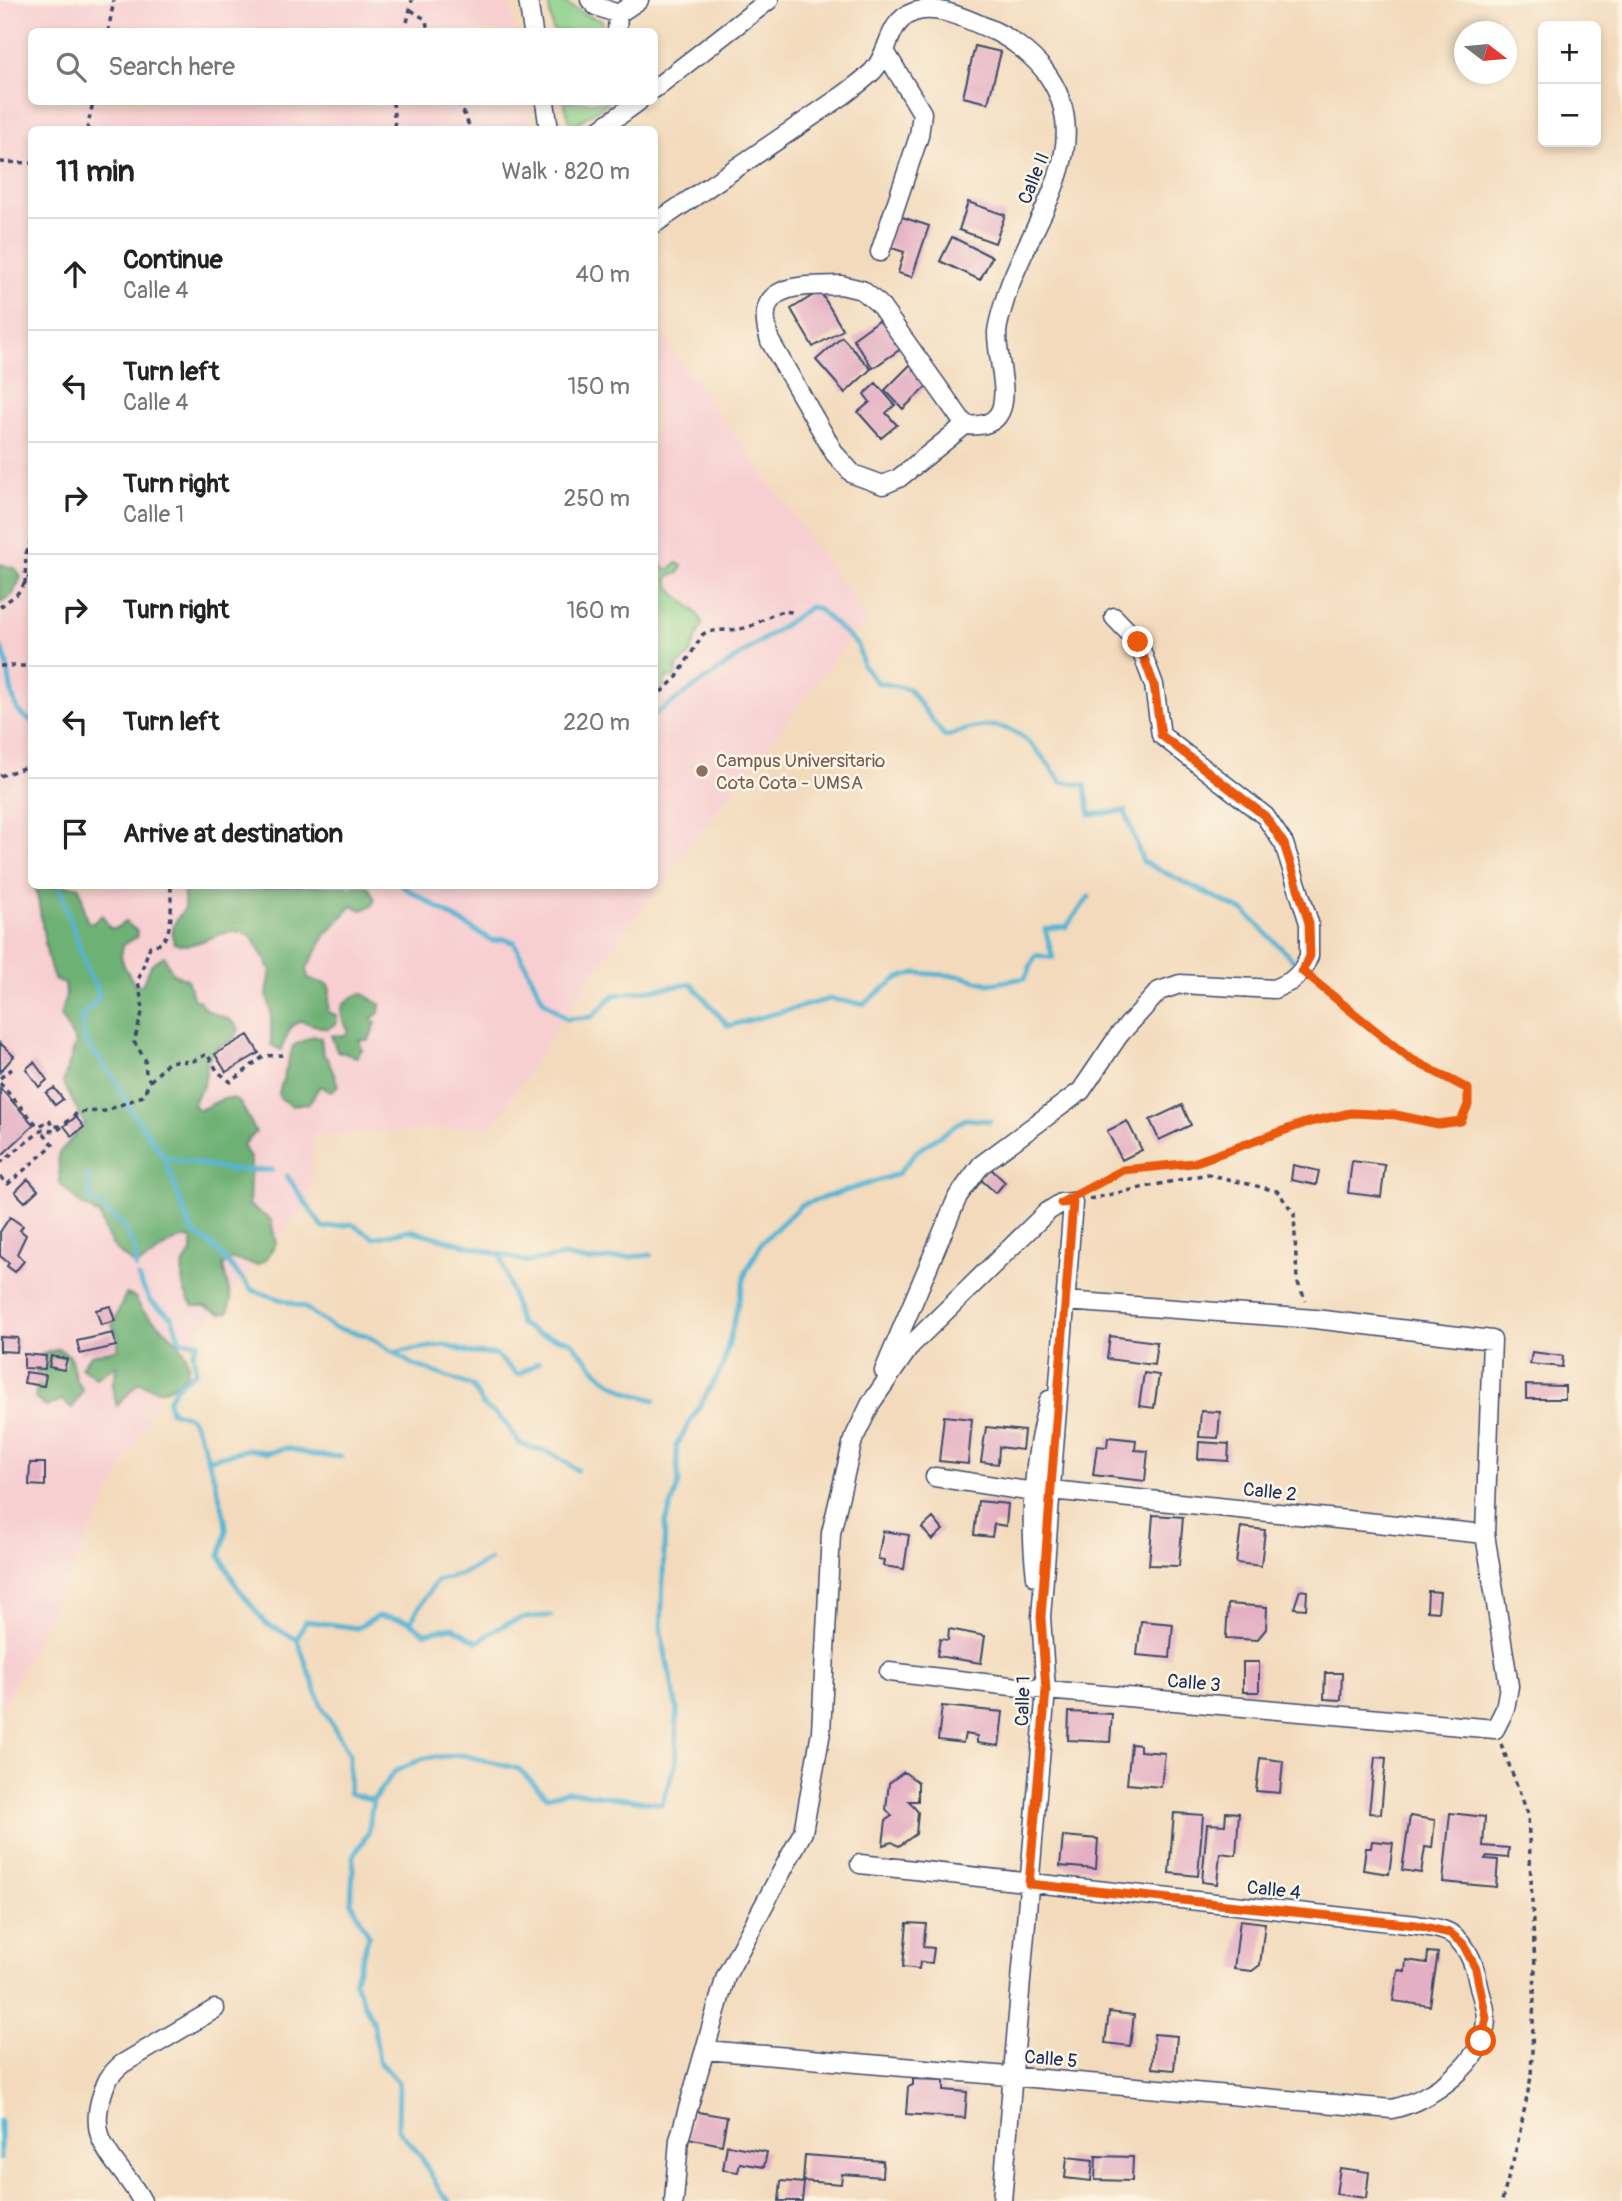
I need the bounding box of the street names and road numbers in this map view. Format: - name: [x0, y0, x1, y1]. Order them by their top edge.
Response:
- street label: Calle II: [1013, 149, 1055, 208]
- street label: Calle 2: [1242, 1477, 1298, 1507]
- street label: Calle 3: [1166, 1669, 1222, 1697]
- street label: Calle 1: [1010, 1675, 1036, 1727]
- street label: Calle 4: [1246, 1875, 1302, 1905]
- street label: Calle 5: [1023, 2045, 1079, 2073]

